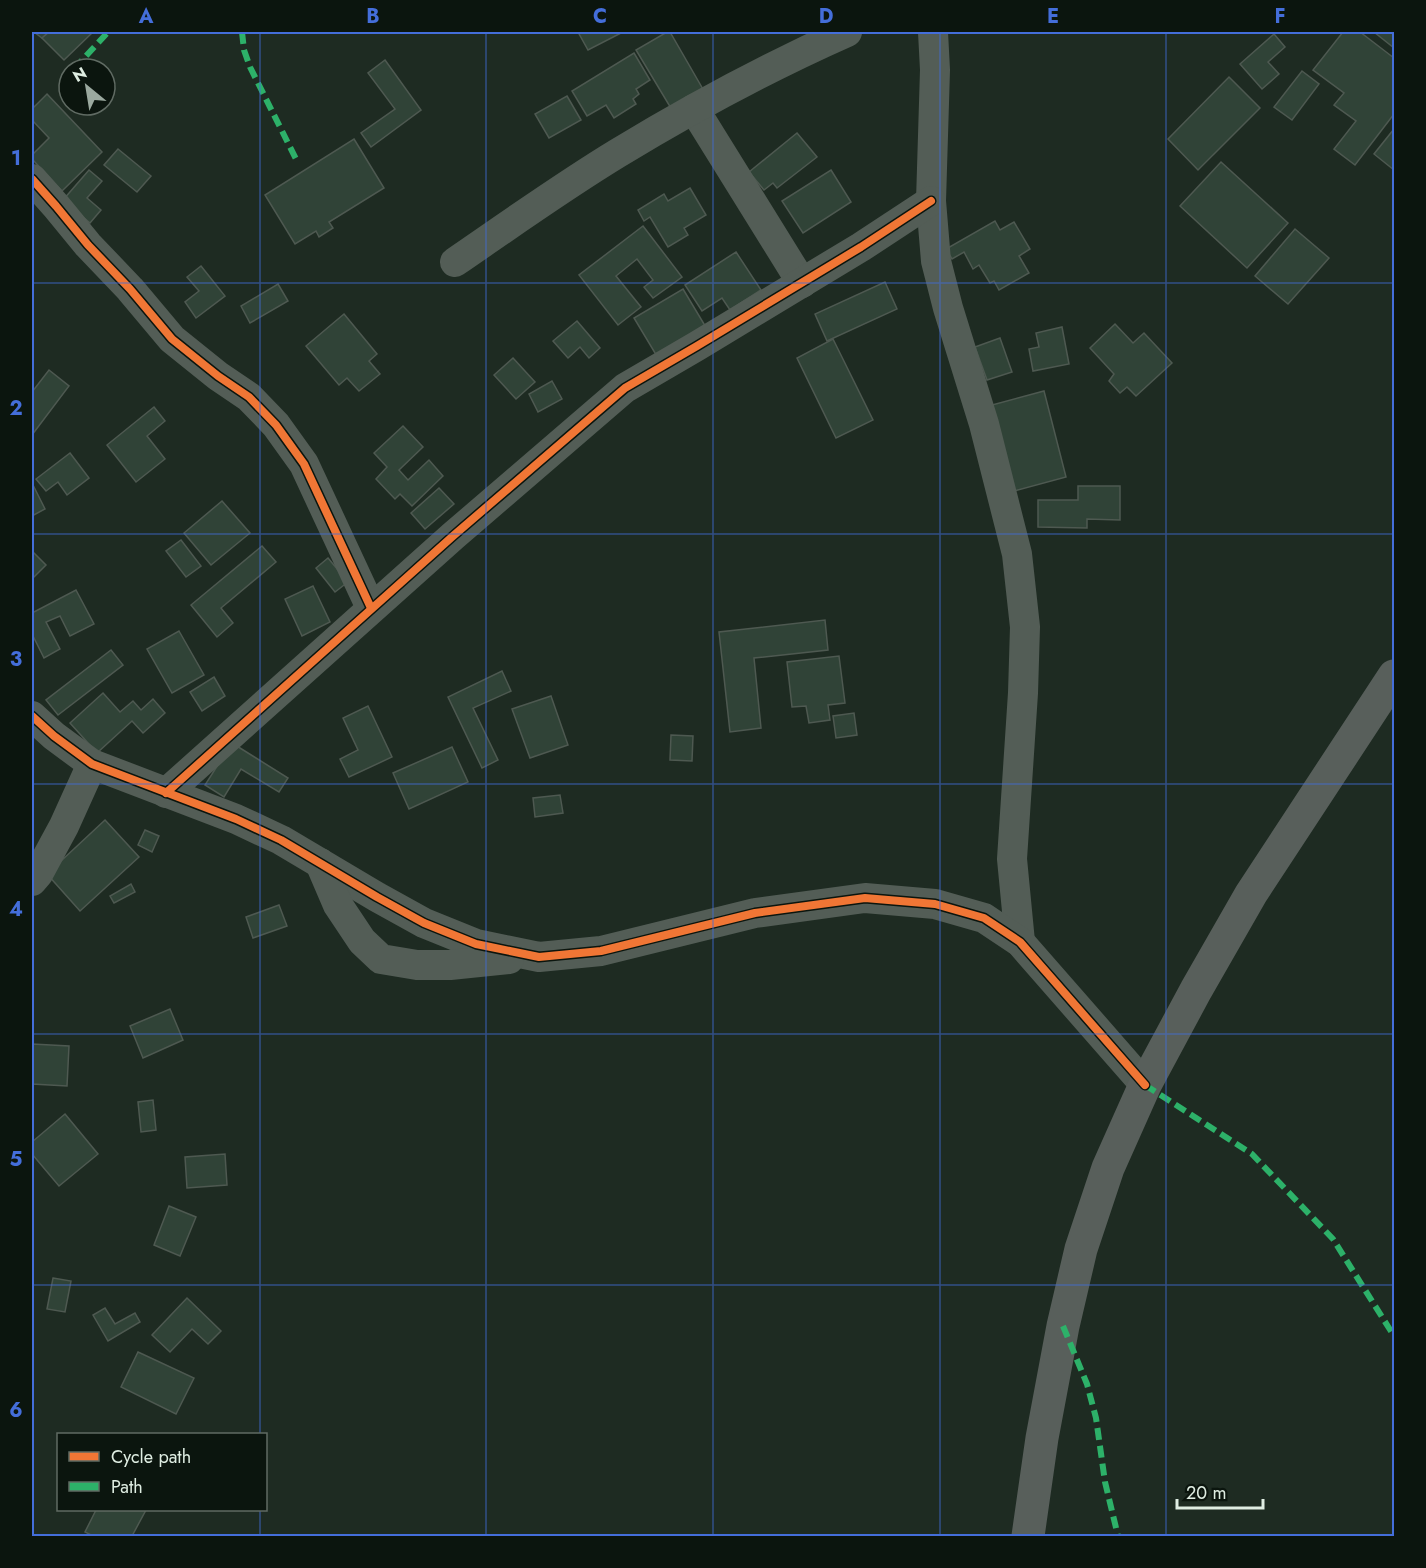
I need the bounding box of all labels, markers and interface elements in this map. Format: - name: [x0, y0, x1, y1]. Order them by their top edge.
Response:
- text: A: [138, 2, 154, 31]
- text: B: [366, 2, 380, 31]
- text: C: [593, 2, 607, 31]
- text: D: [819, 2, 833, 31]
- text: E: [1047, 2, 1059, 31]
- text: F: [1274, 2, 1286, 31]
- north arrow: [57, 57, 117, 117]
- text: N: [68, 61, 91, 88]
- text: 1: [11, 144, 21, 173]
- text: 2: [9, 394, 23, 423]
- text: 3: [10, 645, 22, 674]
- text: 4: [9, 895, 23, 924]
- text: 5: [10, 1145, 23, 1174]
- text: 6: [9, 1396, 23, 1425]
- legend: [57, 1433, 267, 1511]
- text: Cycle path: [111, 1444, 191, 1470]
- scale bar: [1177, 1472, 1262, 1510]
- text: Path: [111, 1474, 143, 1500]
- text: 20 m: [1186, 1480, 1226, 1506]

